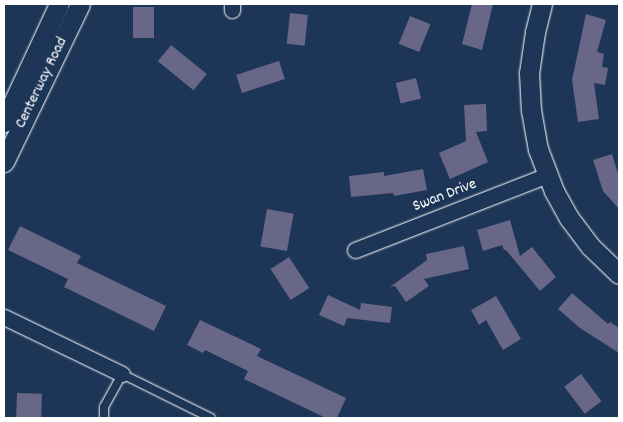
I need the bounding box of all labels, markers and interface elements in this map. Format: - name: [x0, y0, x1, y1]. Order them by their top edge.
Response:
- street label: Centerway Road: [12, 34, 72, 132]
- street label: Swan Drive: [410, 175, 480, 217]

